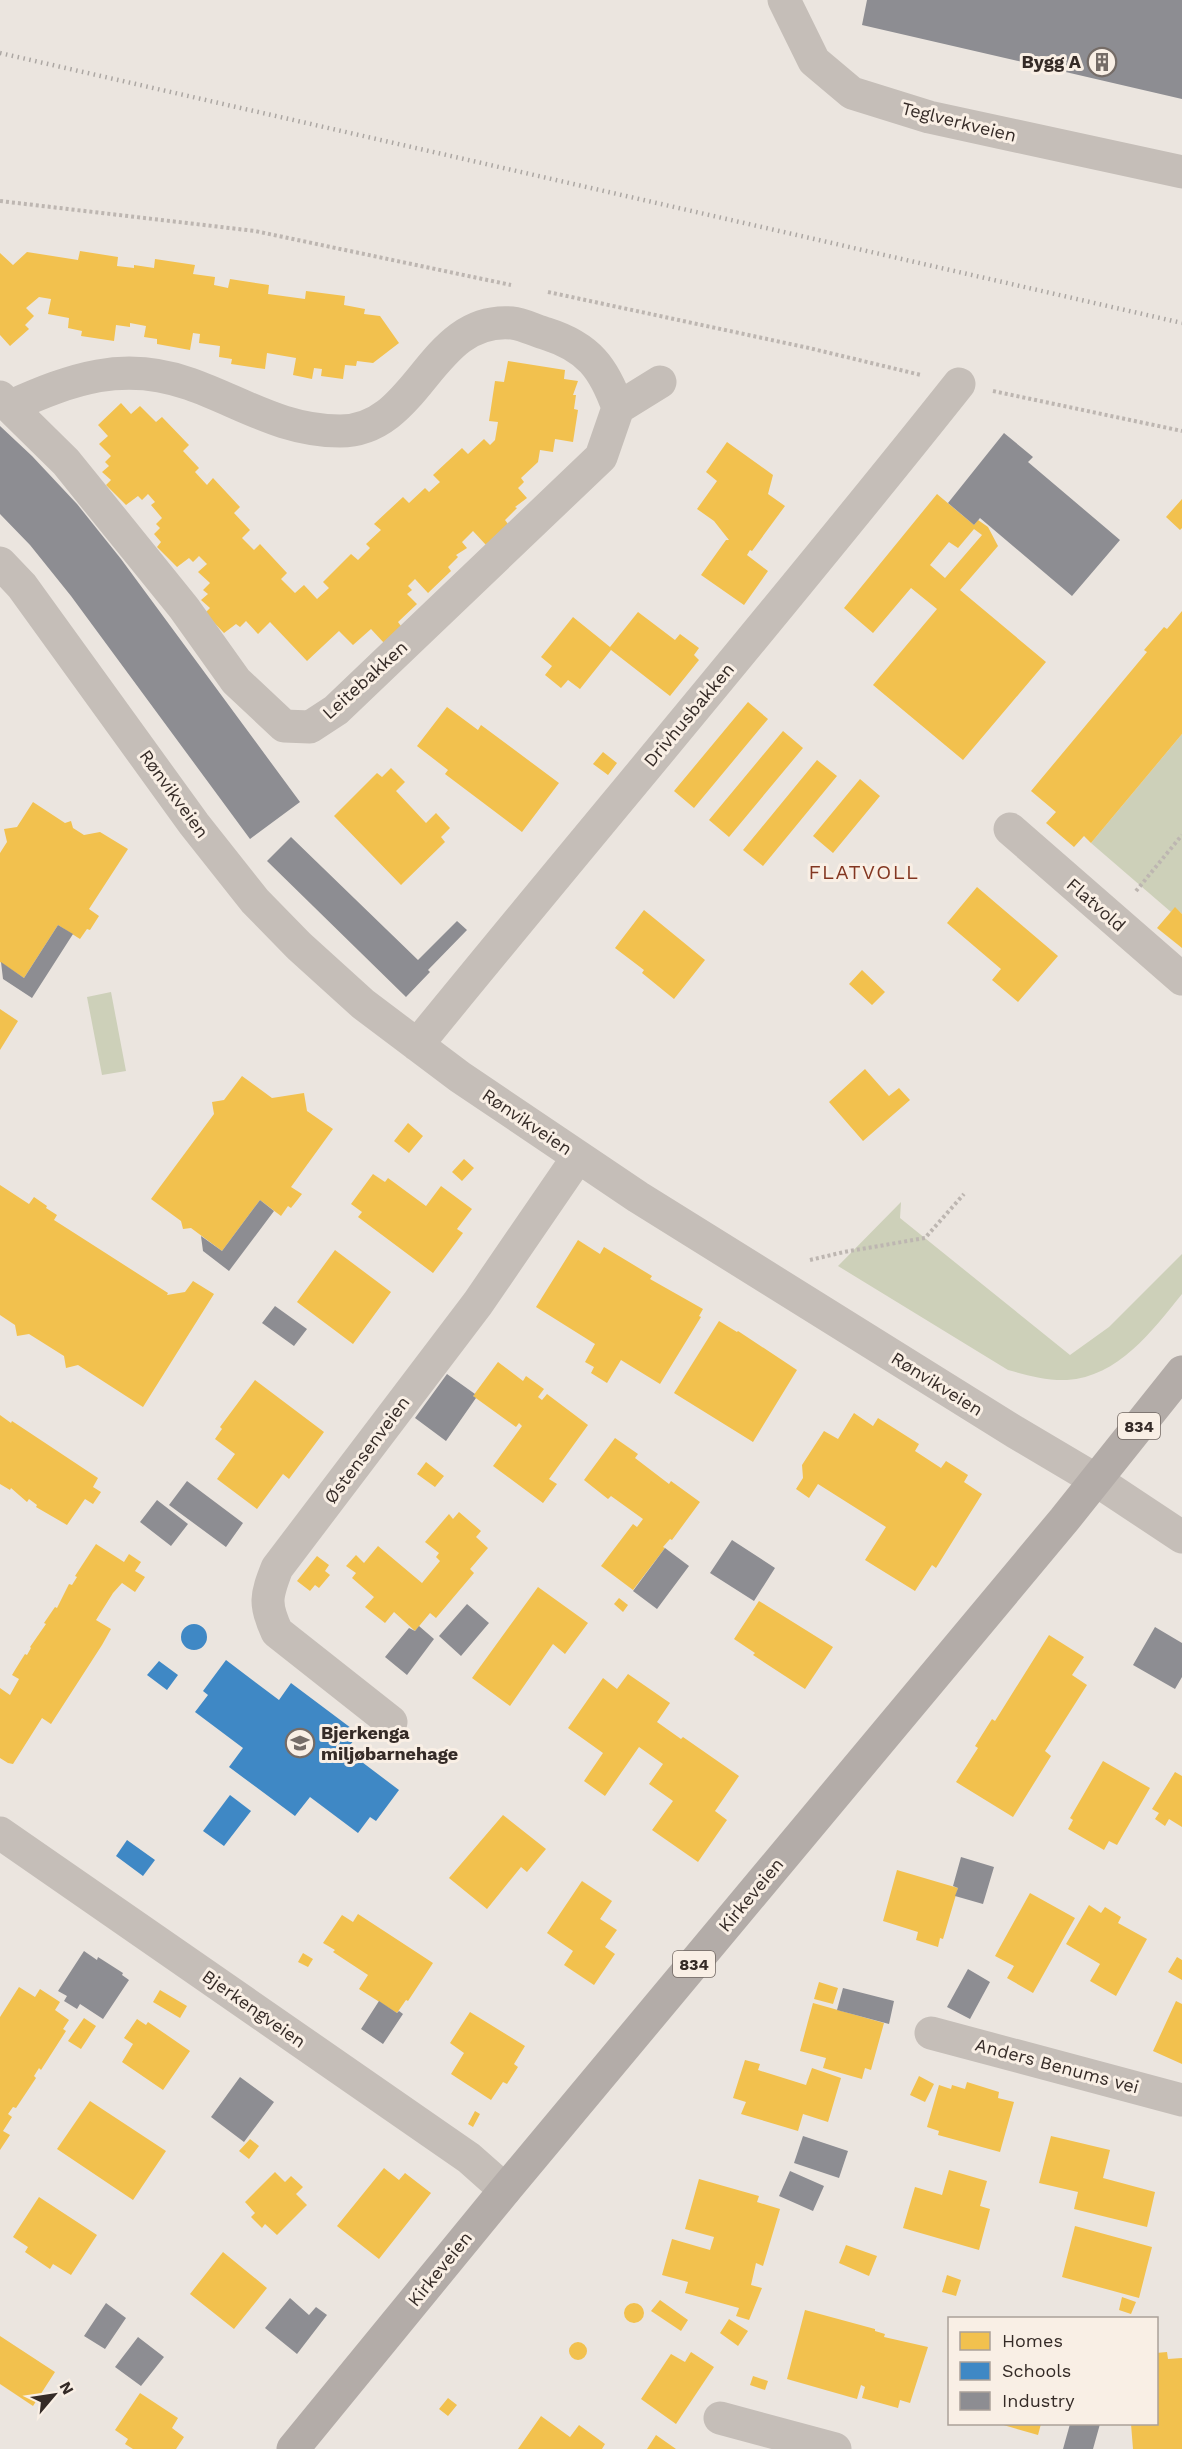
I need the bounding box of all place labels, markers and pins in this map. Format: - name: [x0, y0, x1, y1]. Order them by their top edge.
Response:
- building icon: Bygg A: [1086, 46, 1118, 78]
- place label: Bygg A: [1021, 51, 1082, 72]
- place label: Bjerkenga miljøbarnehage: [321, 1722, 458, 1764]
- school or university icon: Bjerkenga miljøbarnehage: [284, 1727, 316, 1759]

